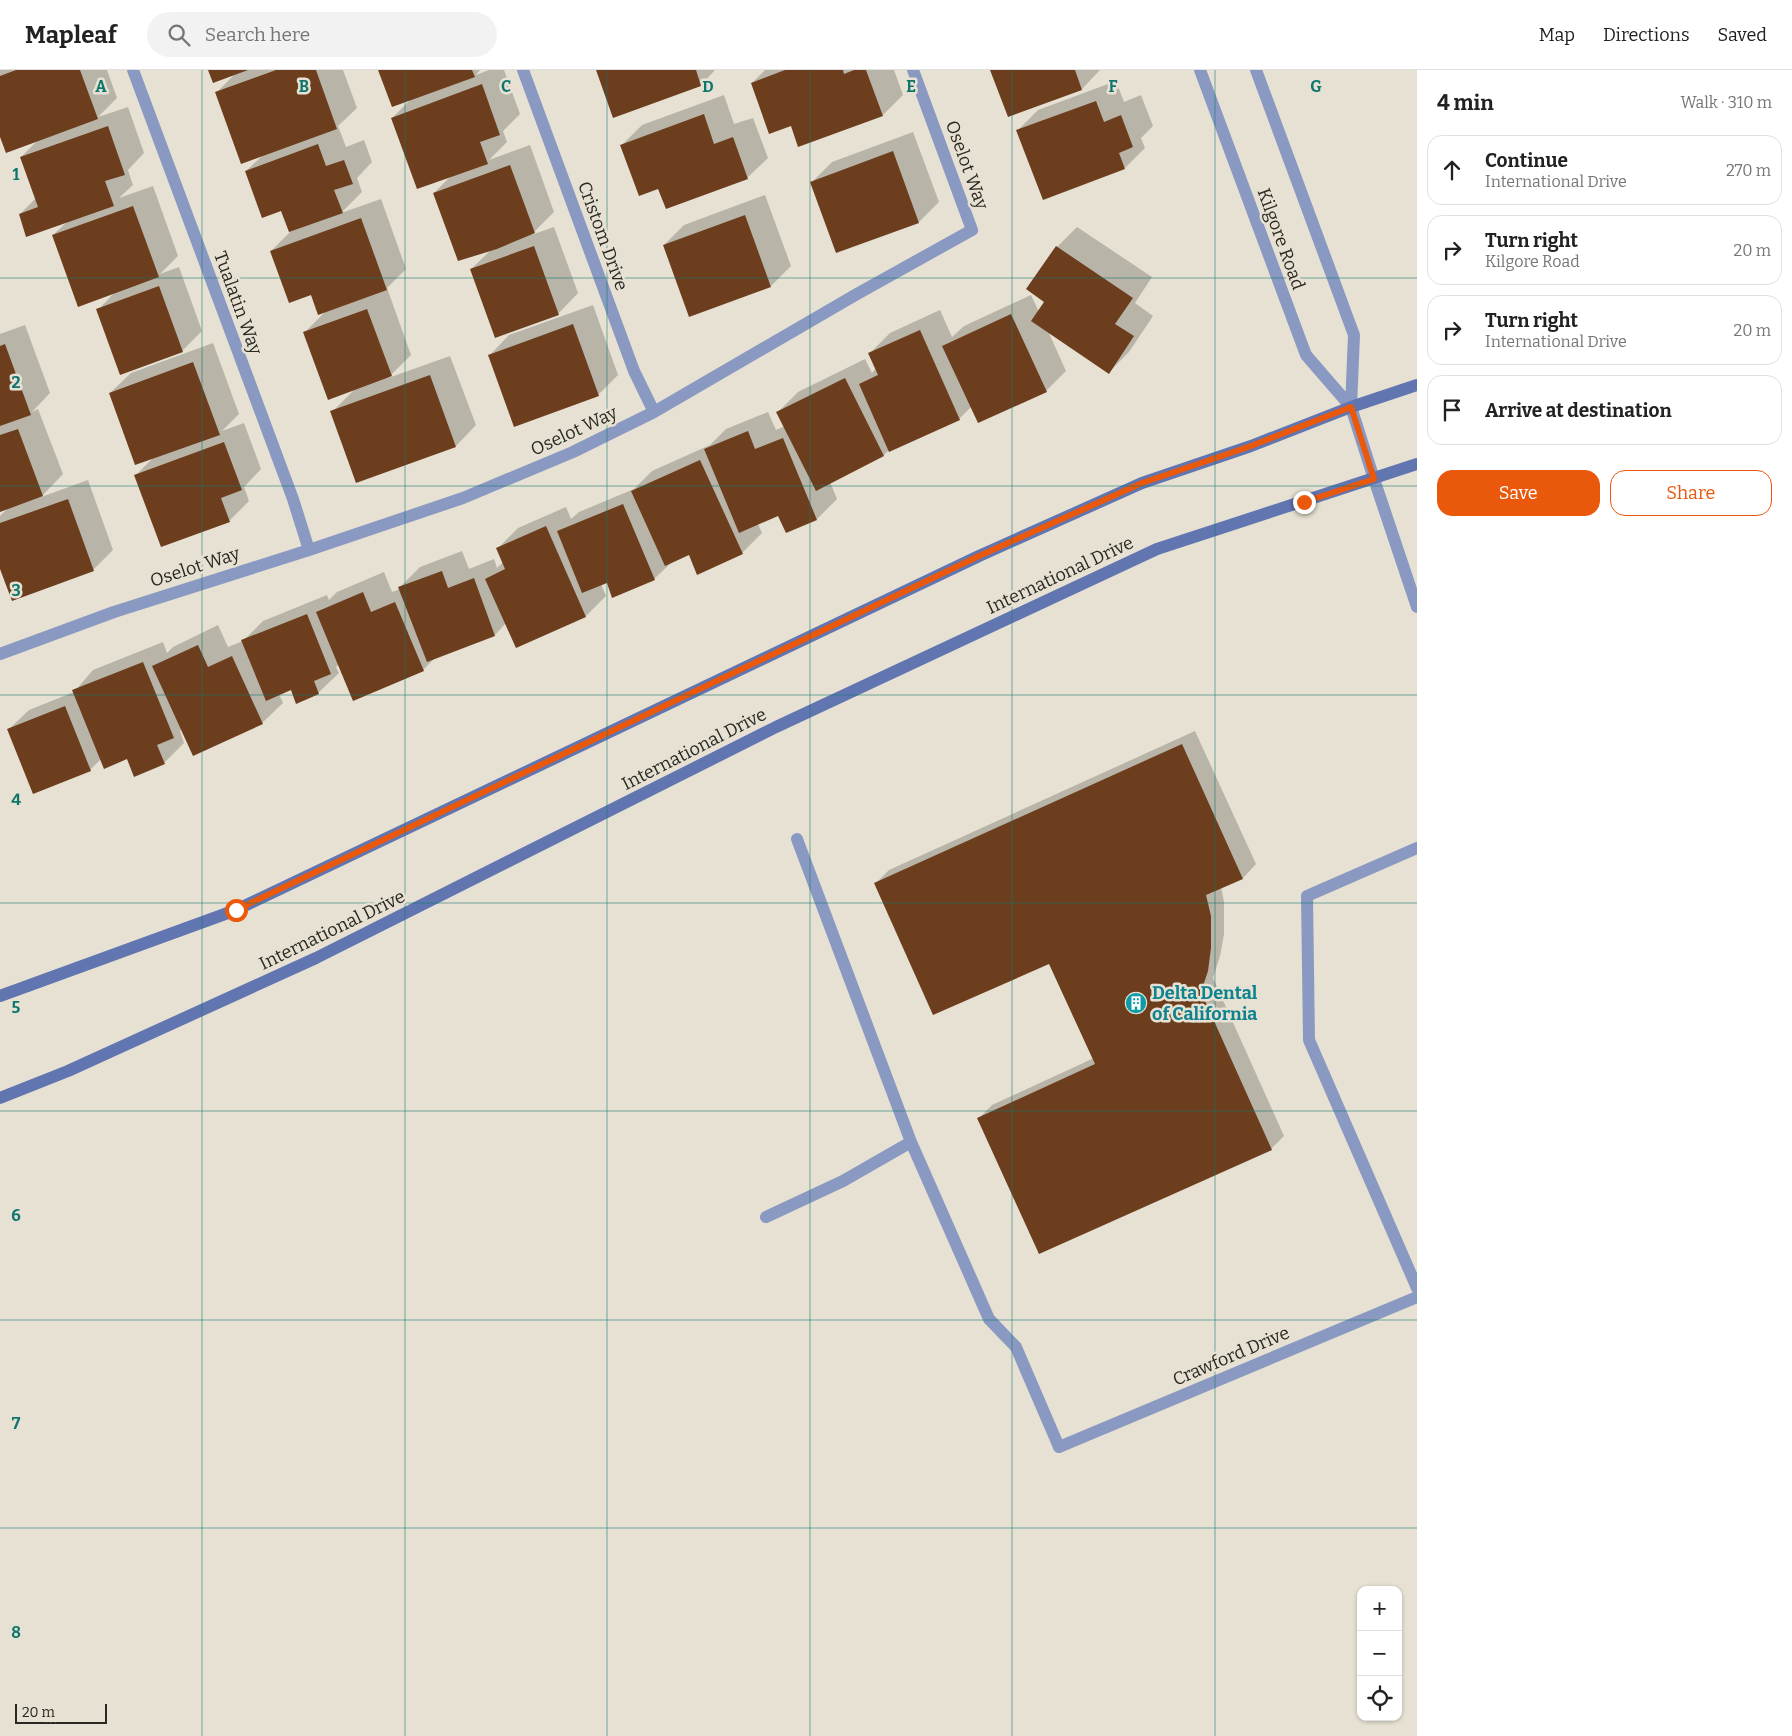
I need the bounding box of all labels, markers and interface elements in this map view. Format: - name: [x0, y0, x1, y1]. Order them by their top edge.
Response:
- search box: [147, 12, 497, 57]
- text: Mapleaf: [25, 21, 117, 49]
- icon: search: [165, 21, 193, 49]
- text: Search here: [205, 23, 310, 46]
- text: Map: [1539, 24, 1575, 46]
- text: Directions: [1603, 24, 1690, 46]
- text: Saved: [1718, 24, 1767, 46]
- text: A: [95, 77, 107, 96]
- text: B: [299, 77, 309, 96]
- text: C: [501, 77, 511, 96]
- text: D: [702, 77, 714, 96]
- text: E: [906, 77, 916, 96]
- text: F: [1109, 77, 1118, 96]
- text: G: [1310, 77, 1322, 96]
- text: 4 min: [1437, 90, 1494, 116]
- text: Walk · 310 m: [1680, 93, 1772, 112]
- street label: Oselot Way: [941, 117, 993, 213]
- text: Continue: [1485, 149, 1568, 172]
- icon: ahead: [1438, 156, 1466, 184]
- text: 270 m: [1726, 161, 1771, 180]
- text: 1: [13, 165, 20, 184]
- text: International Drive: [1485, 172, 1627, 191]
- street label: Cristom Drive: [573, 178, 633, 294]
- street label: Kilgore Road: [1252, 185, 1310, 293]
- text: Turn right: [1485, 229, 1578, 252]
- icon: right: [1438, 236, 1466, 264]
- text: 20 m: [1734, 241, 1771, 260]
- street label: Tualatin Way: [209, 248, 267, 358]
- text: Kilgore Road: [1485, 252, 1580, 271]
- text: Turn right: [1485, 309, 1578, 332]
- icon: right: [1438, 316, 1466, 344]
- text: 20 m: [1734, 321, 1771, 340]
- text: International Drive: [1485, 332, 1627, 351]
- text: 2: [11, 373, 21, 392]
- icon: arrive: [1438, 396, 1466, 424]
- text: Arrive at destination: [1485, 399, 1672, 422]
- street label: Oselot Way: [527, 401, 621, 461]
- button: Save: [1437, 470, 1600, 516]
- button: Share: [1610, 470, 1772, 516]
- route end: [1293, 491, 1316, 514]
- street label: International Drive: [983, 531, 1137, 619]
- street label: Oselot Way: [147, 542, 243, 592]
- text: 3: [11, 581, 21, 600]
- street label: International Drive: [618, 703, 770, 795]
- text: 4: [11, 790, 21, 809]
- street label: International Drive: [256, 885, 408, 975]
- route start: [225, 899, 248, 922]
- place label: Delta Dental of California: [1152, 982, 1258, 1025]
- building icon: Delta Dental of California: [1124, 991, 1148, 1015]
- text: 5: [12, 998, 21, 1017]
- text: 6: [11, 1206, 21, 1225]
- street label: Crawford Drive: [1169, 1321, 1293, 1391]
- text: 7: [12, 1414, 21, 1433]
- map controls: [1357, 1586, 1402, 1721]
- button: +: [1357, 1586, 1402, 1631]
- text: 8: [11, 1623, 21, 1642]
- button: −: [1357, 1631, 1402, 1676]
- button: locate: [1357, 1676, 1402, 1721]
- scale bar: [15, 1701, 108, 1724]
- text: 20 m: [22, 1704, 55, 1721]

